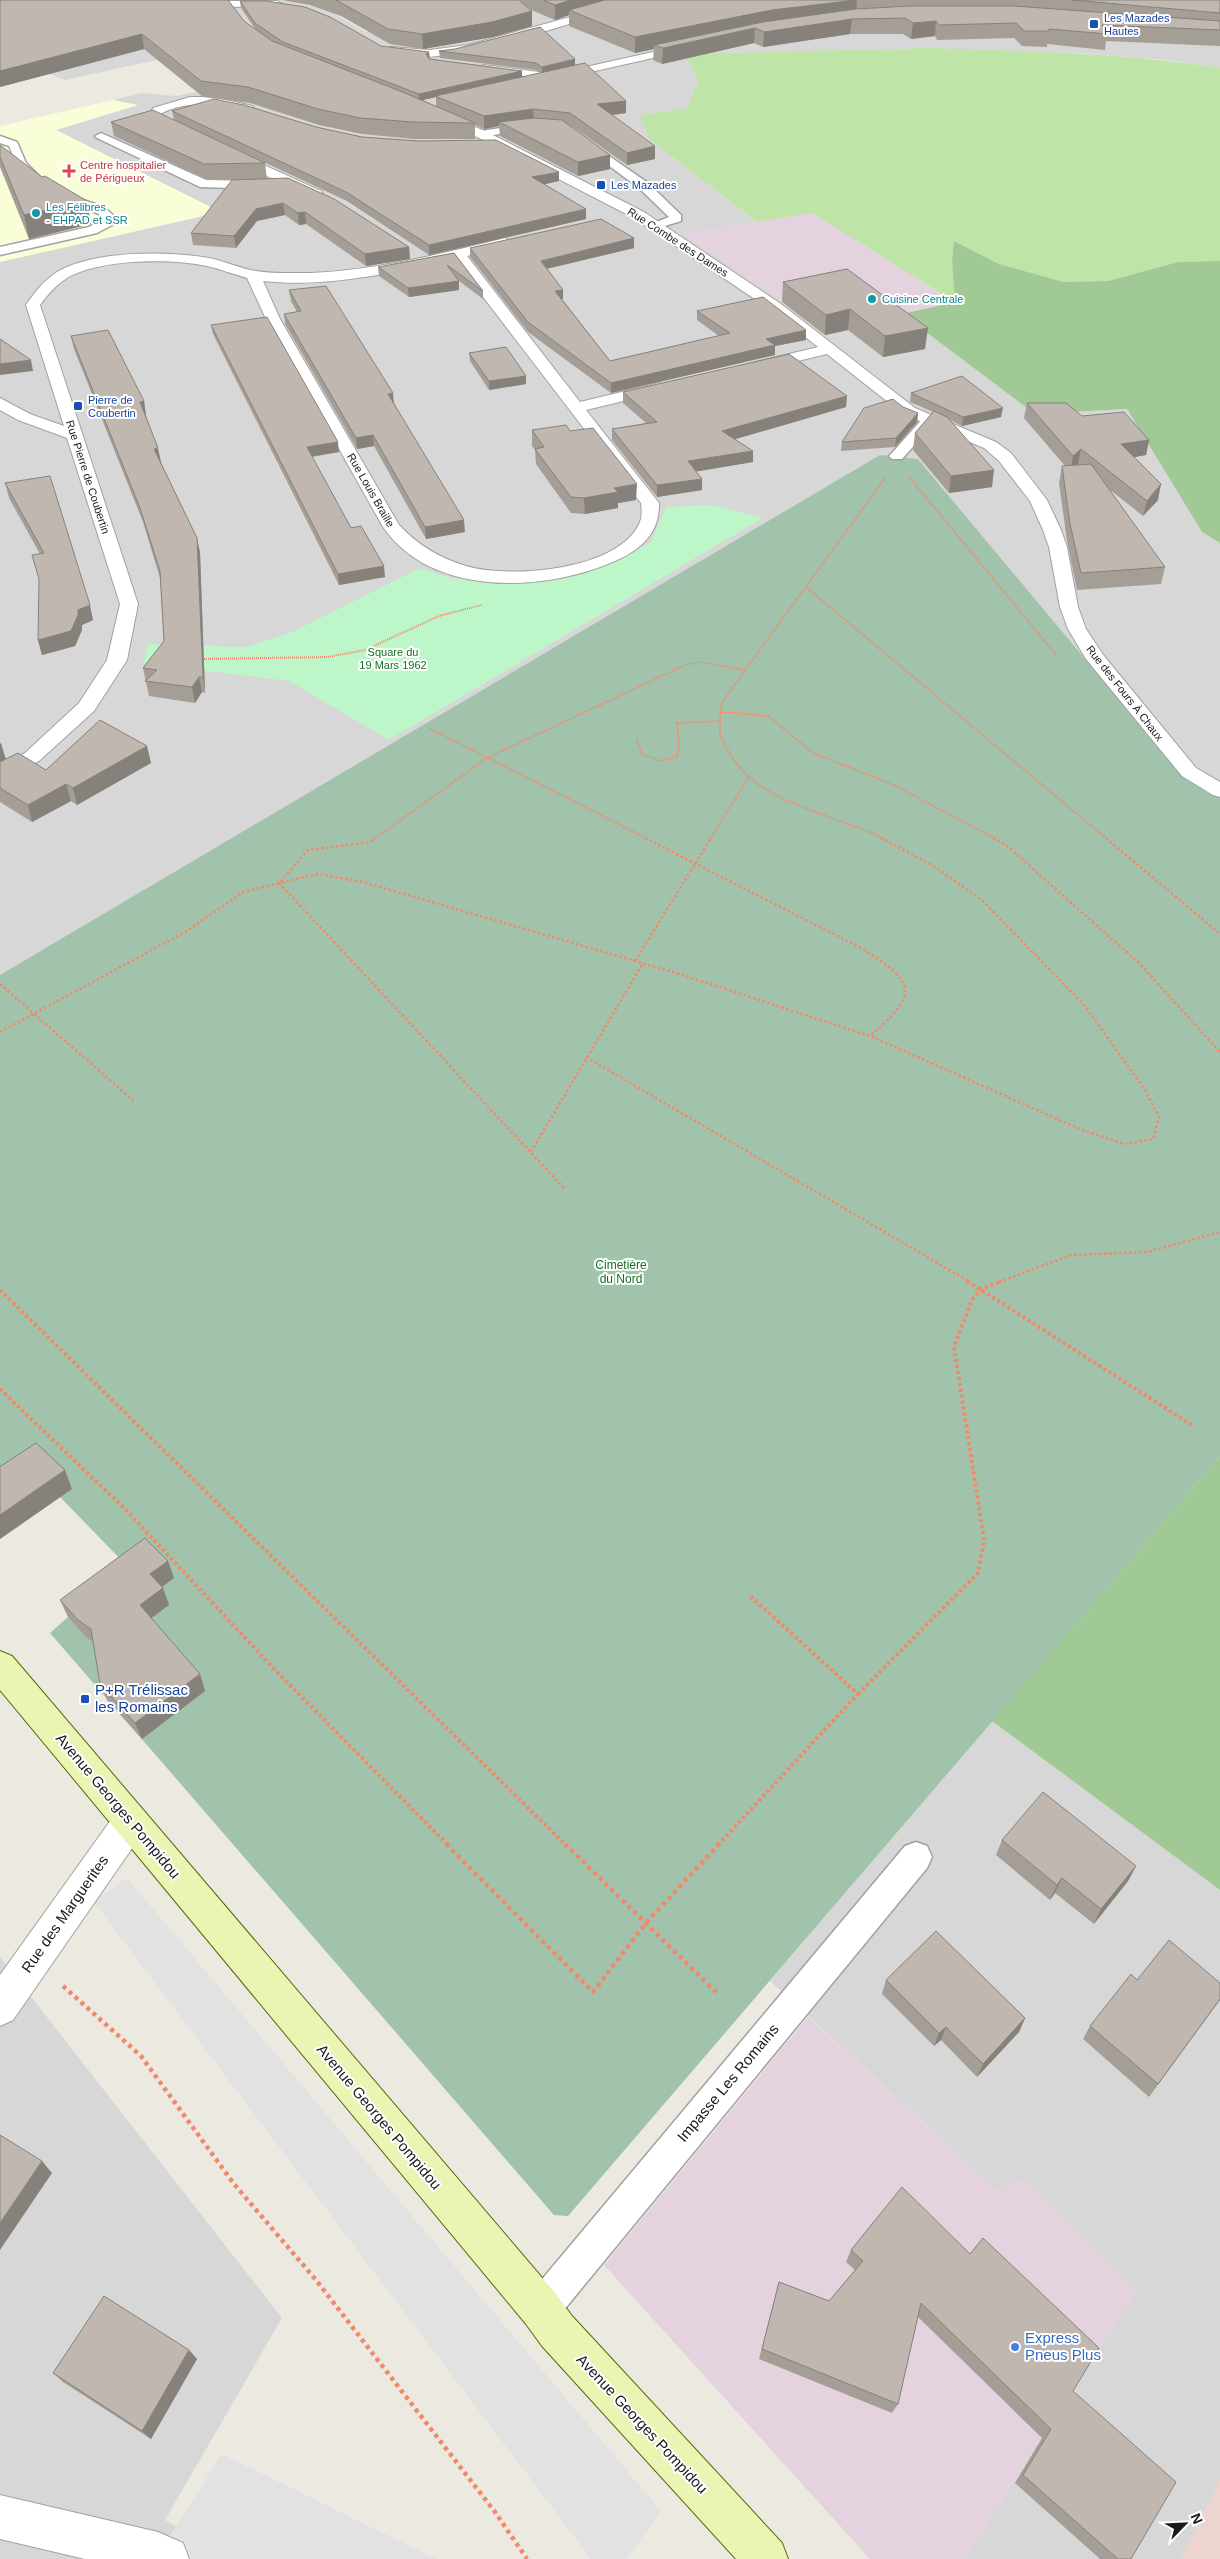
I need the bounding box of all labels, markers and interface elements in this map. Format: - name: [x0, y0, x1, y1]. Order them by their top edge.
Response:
- place label: Les Mazades Hautes: [1104, 12, 1170, 37]
- marker: Les Mazades Hautes: [1088, 18, 1100, 30]
- place label: Centre hospitalier de Périgueux: [80, 159, 167, 184]
- marker: Centre hospitalier de Périgueux: [62, 164, 76, 178]
- marker: Les Mazades: [595, 179, 607, 191]
- place label: Les Mazades: [611, 179, 677, 191]
- place label: Les Félibres - EHPAD et SSR: [46, 201, 128, 226]
- street label: Rue Combe des Dames: [626, 205, 731, 279]
- marker: Les Félibres - EHPAD et SSR: [30, 207, 42, 219]
- marker: Cuisine Centrale: [866, 293, 878, 305]
- place label: Cuisine Centrale: [882, 293, 963, 305]
- place label: Pierre de Coubertin: [88, 394, 136, 419]
- marker: Pierre de Coubertin: [72, 400, 84, 412]
- street label: Rue Pierre de Coubertin: [64, 419, 112, 535]
- street label: Rue Louis Braille: [345, 451, 397, 529]
- street label: Rue des Fours À Chaux: [1084, 643, 1166, 743]
- park label: Square du 19 Mars 1962: [359, 646, 427, 671]
- park label: Cimetière du Nord: [595, 1258, 647, 1286]
- place label: P+R Trélissac les Romains: [95, 1681, 188, 1715]
- marker: P+R Trélissac les Romains: [79, 1693, 91, 1705]
- street label: Avenue Georges Pompidou: [53, 1730, 184, 1882]
- street label: Rue des Marguerites: [18, 1852, 111, 1976]
- street label: Impasse Les Romains: [673, 2020, 782, 2145]
- street label: Avenue Georges Pompidou: [314, 2041, 445, 2193]
- place label: Express Pneus Plus: [1025, 2329, 1101, 2363]
- marker: Express Pneus Plus: [1009, 2341, 1021, 2353]
- street label: Avenue Georges Pompidou: [573, 2351, 711, 2497]
- north arrow: [1160, 2499, 1210, 2549]
- text: N: [1188, 2511, 1206, 2527]

